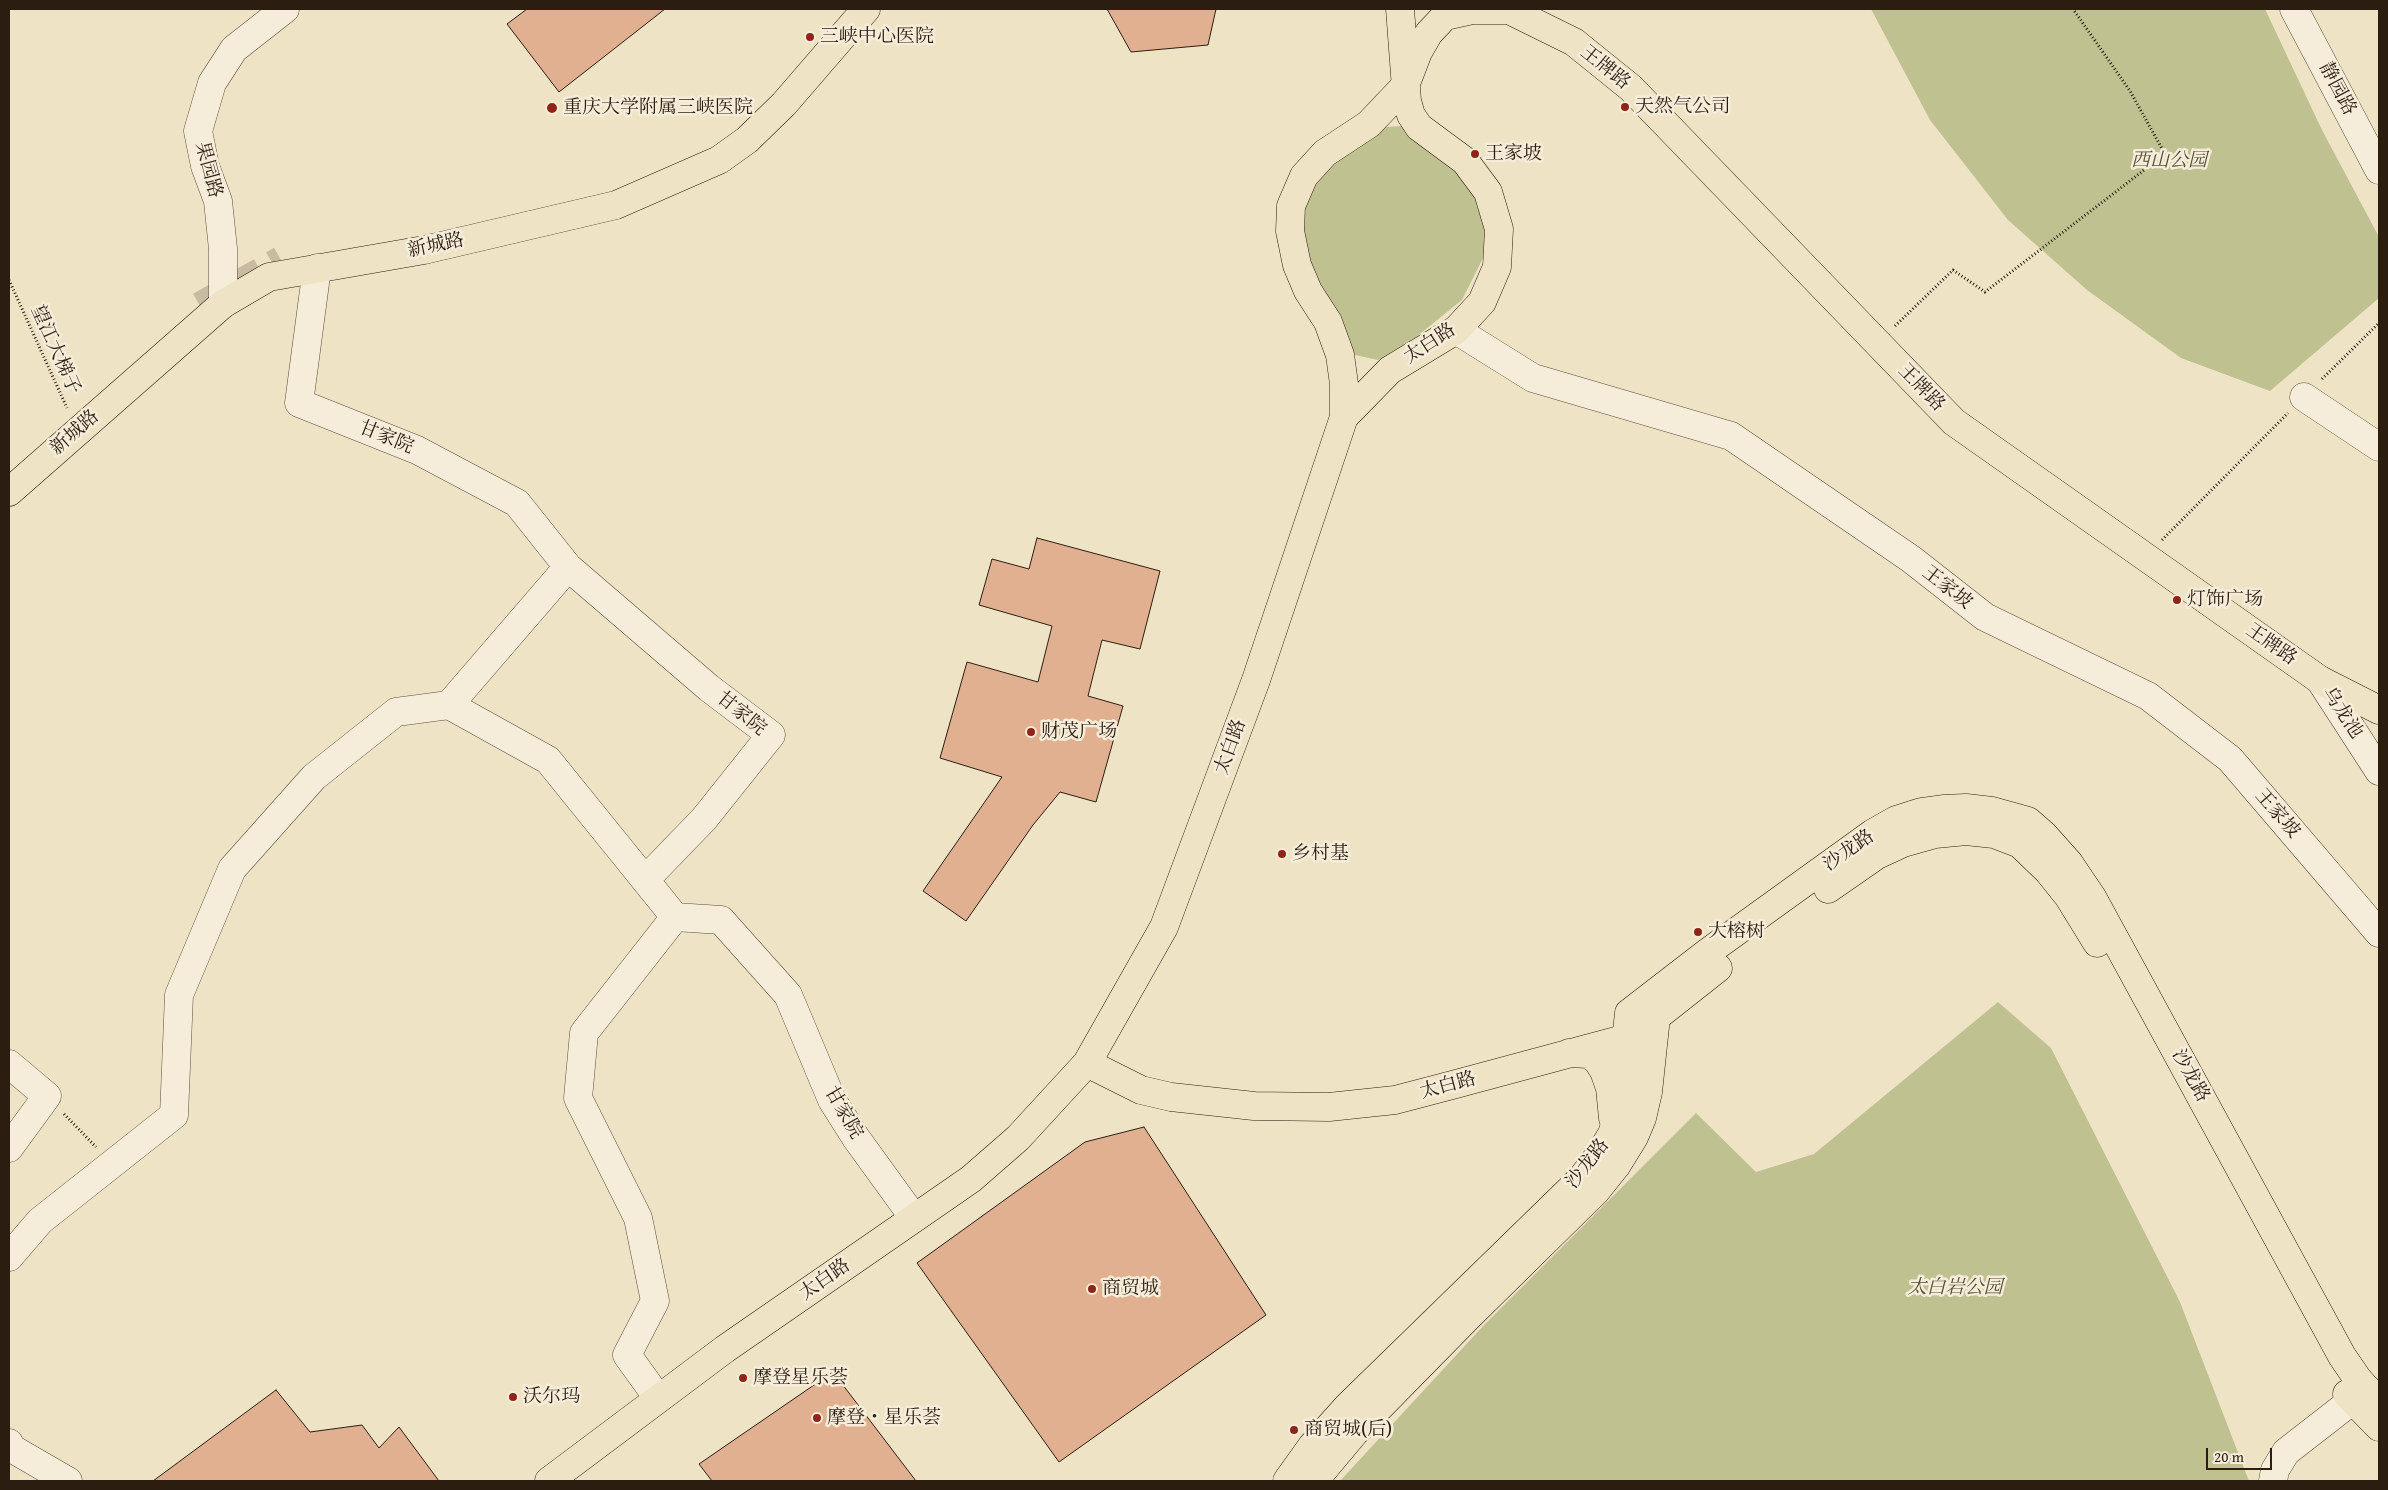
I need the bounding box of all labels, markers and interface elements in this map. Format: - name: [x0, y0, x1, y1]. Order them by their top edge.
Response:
- place label: 三峡中心医院: [820, 26, 934, 48]
- marker: 三峡中心医院: [804, 31, 816, 43]
- street label: 王牌路: [1576, 41, 1634, 95]
- street label: 静园路: [2314, 58, 2360, 120]
- place label: 天然气公司: [1635, 96, 1730, 118]
- place label: 重庆大学附属三峡医院: [563, 97, 753, 119]
- marker: 重庆大学附属三峡医院: [545, 101, 559, 115]
- marker: 天然气公司: [1619, 101, 1631, 113]
- street label: 果园路: [190, 140, 226, 200]
- place label: 王家坡: [1485, 143, 1542, 165]
- marker: 王家坡: [1469, 148, 1481, 160]
- park label: 西山公园: [2131, 150, 2207, 172]
- street label: 新城路: [406, 229, 466, 263]
- street label: 望江大梯子: [25, 302, 85, 398]
- street label: 太白路: [1400, 319, 1460, 369]
- street label: 王牌路: [1893, 360, 1949, 416]
- street label: 新城路: [46, 406, 104, 460]
- street label: 甘家院: [355, 417, 417, 459]
- street label: 王家坡: [1918, 561, 1976, 615]
- place label: 灯饰广场: [2187, 589, 2263, 611]
- marker: 灯饰广场: [2171, 594, 2183, 606]
- street label: 王牌路: [2241, 619, 2301, 671]
- street label: 乌龙池: [2317, 683, 2367, 743]
- street label: 甘家院: [712, 687, 770, 741]
- street label: 太白路: [1211, 716, 1251, 778]
- place label: 财茂广场: [1041, 721, 1117, 743]
- marker: 财茂广场: [1025, 726, 1037, 738]
- street label: 王家坡: [2250, 785, 2304, 843]
- street label: 沙龙路: [1819, 825, 1879, 877]
- place label: 乡村基: [1292, 843, 1349, 865]
- marker: 乡村基: [1276, 848, 1288, 860]
- place label: 大榕树: [1708, 921, 1765, 943]
- marker: 大榕树: [1692, 926, 1704, 938]
- street label: 沙龙路: [2166, 1046, 2214, 1106]
- street label: 太白路: [1418, 1068, 1478, 1104]
- street label: 甘家院: [819, 1083, 867, 1143]
- street label: 沙龙路: [1561, 1135, 1615, 1193]
- street label: 太白路: [795, 1254, 855, 1306]
- park label: 太白岩公园: [1908, 1277, 2002, 1299]
- place label: 商贸城: [1102, 1278, 1159, 1300]
- marker: 商贸城: [1086, 1283, 1098, 1295]
- place label: 摩登星乐荟: [753, 1367, 848, 1389]
- marker: 摩登星乐荟: [737, 1372, 749, 1384]
- place label: 沃尔玛: [523, 1386, 580, 1408]
- marker: 沃尔玛: [507, 1391, 519, 1403]
- place label: 摩登・星乐荟: [827, 1407, 941, 1429]
- marker: 摩登・星乐荟: [811, 1412, 823, 1424]
- place label: 商贸城(后): [1304, 1419, 1392, 1441]
- marker: 商贸城(后): [1288, 1424, 1300, 1436]
- scale bar: [2208, 1438, 2274, 1470]
- text: 20 m: [2214, 1446, 2244, 1467]

